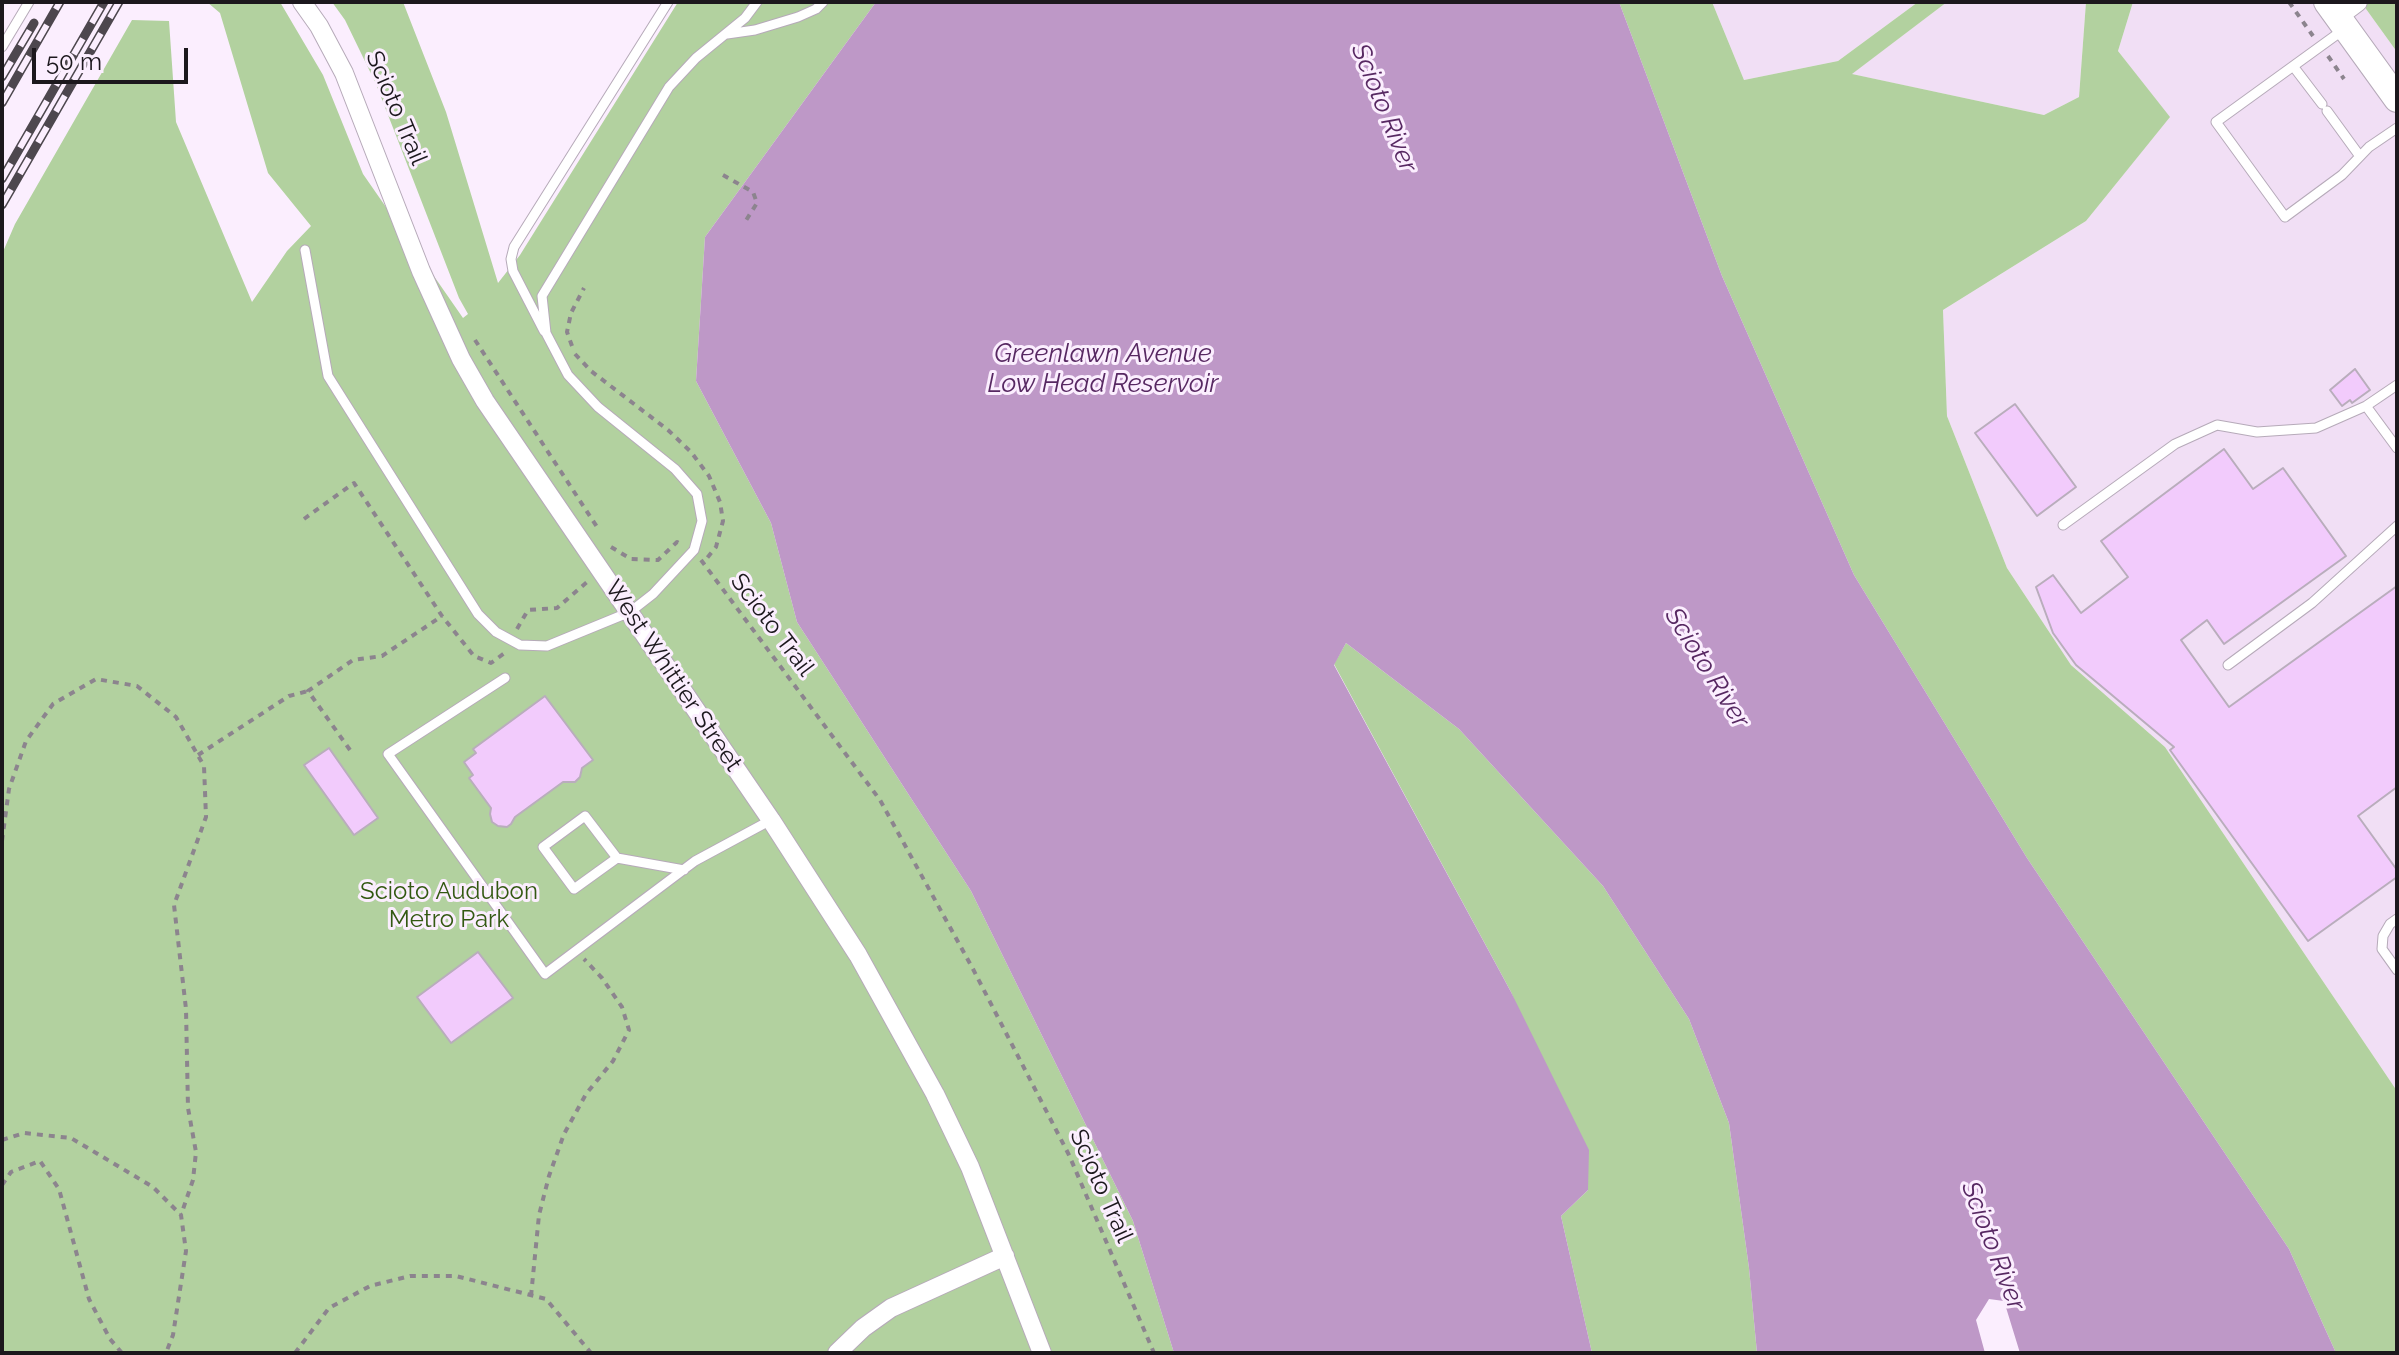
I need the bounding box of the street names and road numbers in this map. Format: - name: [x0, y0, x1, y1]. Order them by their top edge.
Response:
- street label: Scioto Trail: [359, 47, 433, 169]
- street label: Scioto Trail: [724, 568, 820, 682]
- street label: West Whittier Street: [598, 575, 748, 777]
- street label: Scioto Trail: [1063, 1125, 1139, 1247]

